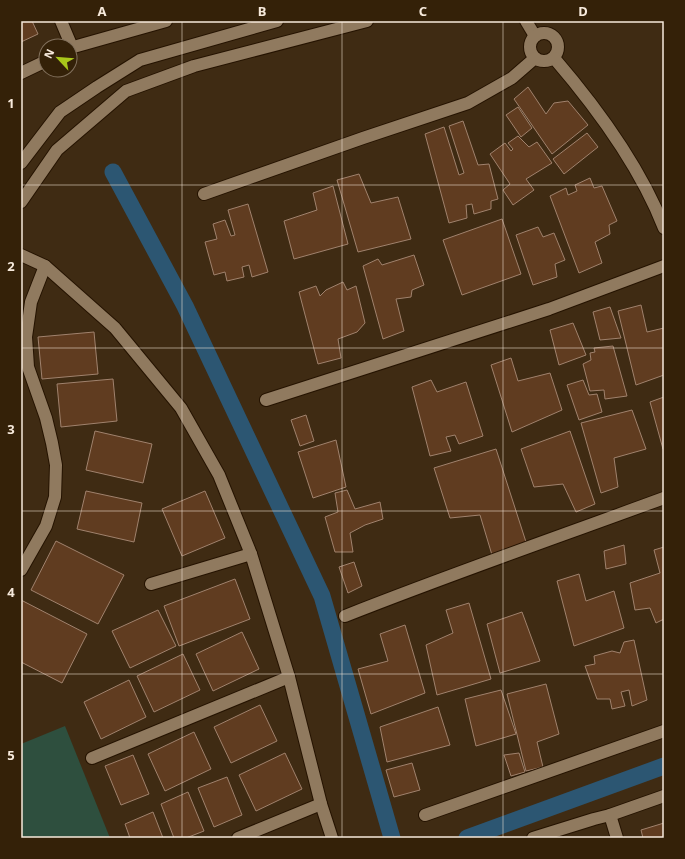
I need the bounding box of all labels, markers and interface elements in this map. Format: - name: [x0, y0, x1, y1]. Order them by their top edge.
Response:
- text: A: [98, 2, 107, 20]
- text: B: [258, 2, 266, 20]
- text: C: [419, 2, 427, 20]
- text: D: [578, 2, 588, 20]
- north arrow: [38, 38, 78, 78]
- text: N: [40, 46, 57, 61]
- text: 1: [7, 94, 15, 112]
- text: 2: [7, 257, 15, 275]
- text: 3: [7, 420, 15, 438]
- text: 4: [7, 583, 15, 601]
- text: 5: [7, 746, 15, 764]

